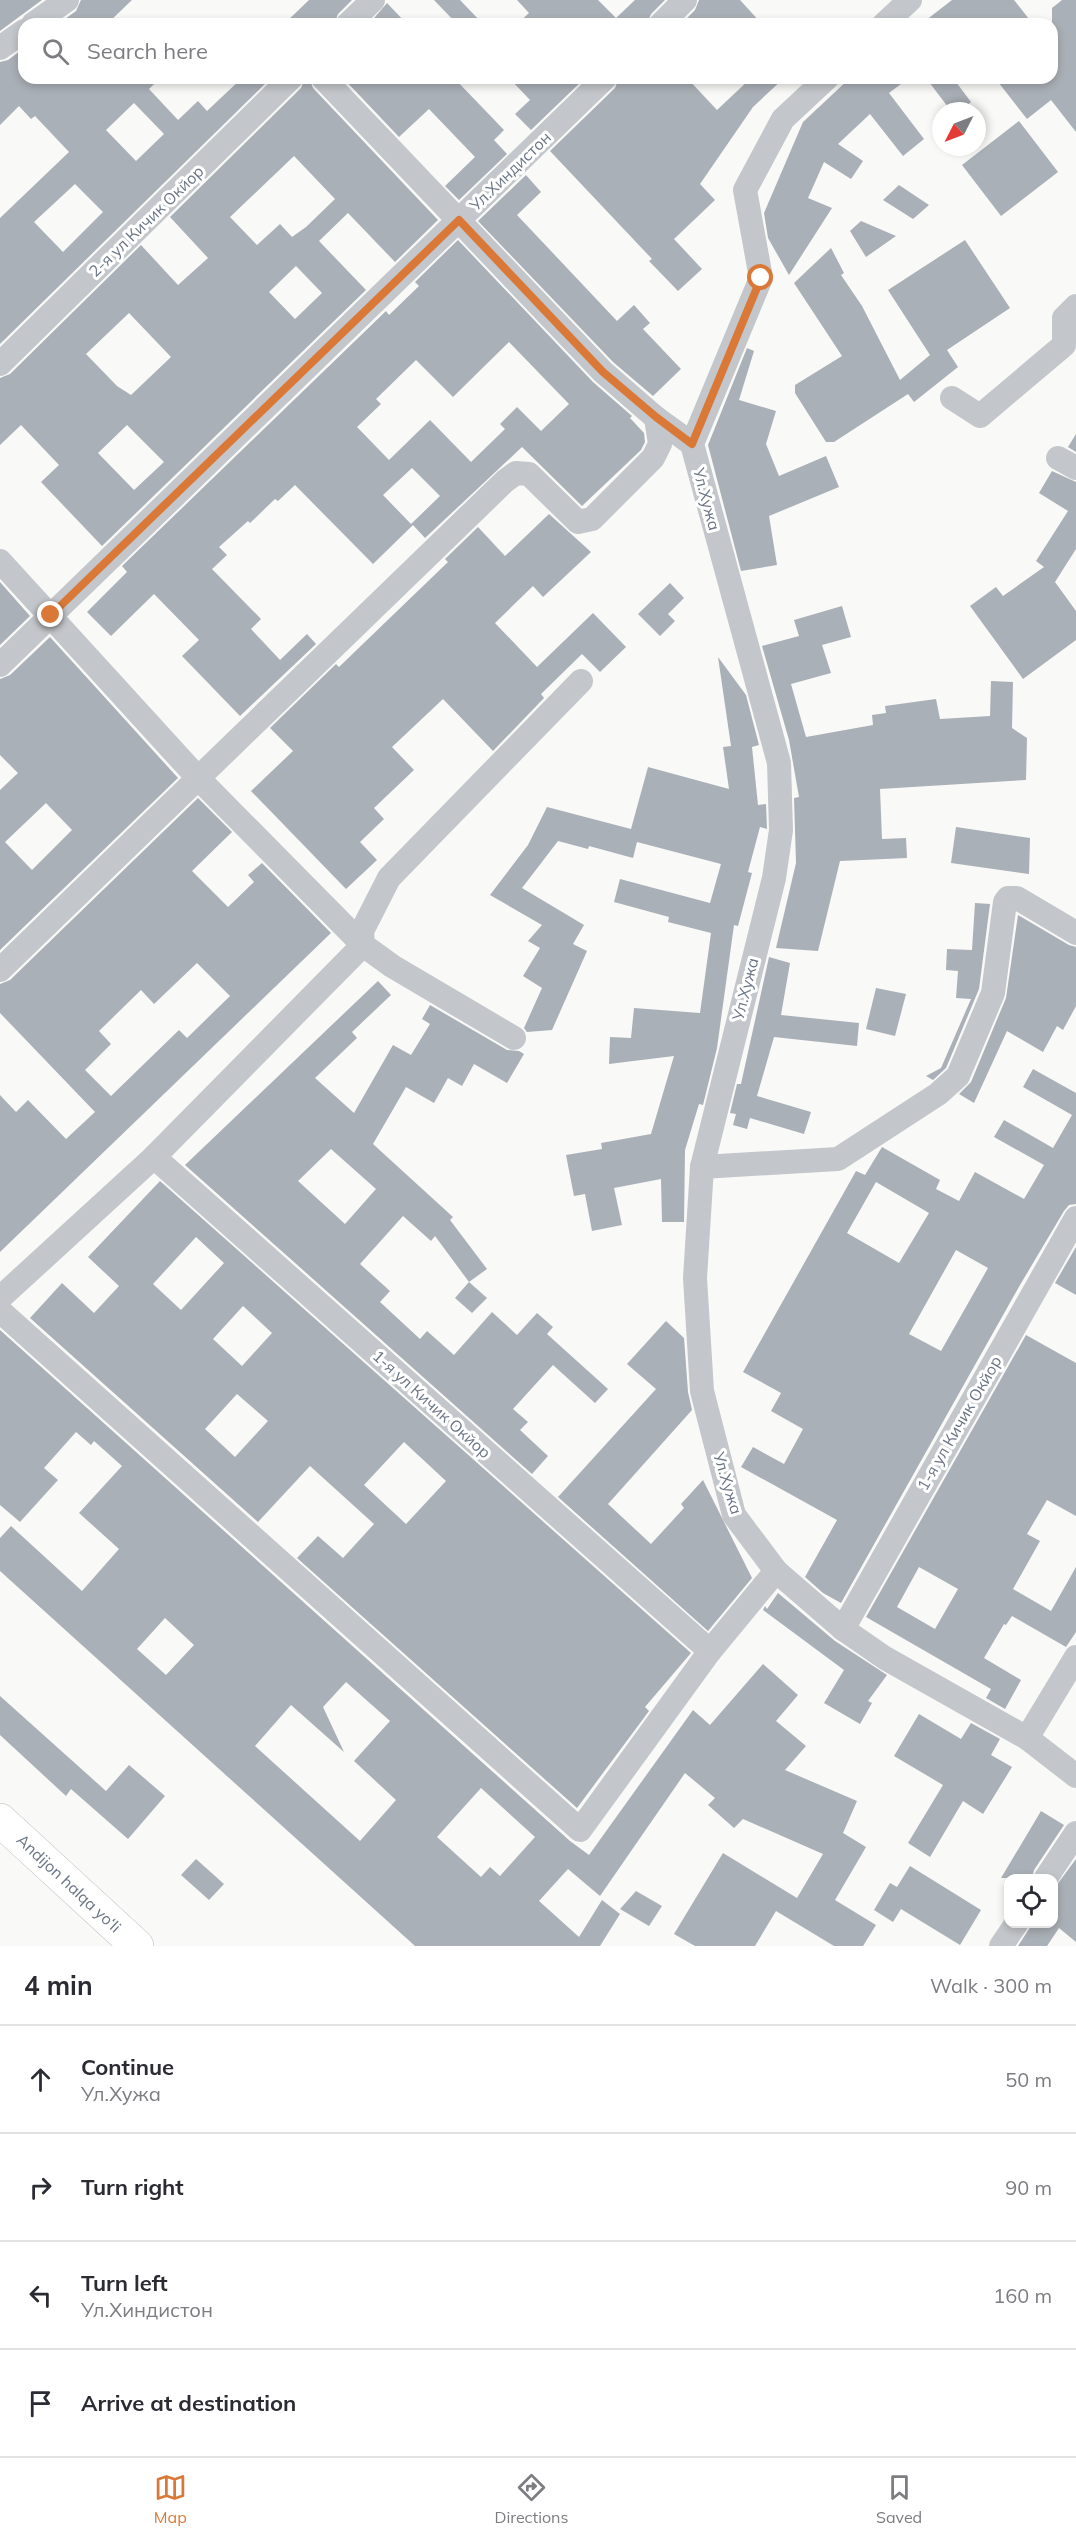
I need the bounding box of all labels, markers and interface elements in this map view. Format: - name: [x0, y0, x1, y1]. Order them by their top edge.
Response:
- search box: [18, 18, 1058, 84]
- icon: search: [39, 35, 72, 68]
- text: Search here: [87, 37, 208, 65]
- north arrow: [932, 102, 986, 156]
- street label: Ул.Хиндистон: [464, 127, 555, 216]
- street label: 2-я ул Кичик Окйор: [84, 161, 208, 281]
- route start: [747, 264, 773, 290]
- street label: Ул.Хужа: [689, 465, 725, 532]
- route end: [37, 601, 63, 627]
- street label: Ул.Хужа: [727, 956, 762, 1023]
- street label: 1-я ул Кичик Окйор: [369, 1346, 495, 1462]
- street label: 1-я ул Кичик Окйор: [912, 1352, 1006, 1494]
- street label: Ул.Хужа: [709, 1449, 747, 1517]
- street label: Andijon halqa yo‘li: [13, 1830, 125, 1936]
- map controls: [1004, 1874, 1058, 1928]
- button: locate: [1004, 1874, 1058, 1928]
- text: 4 min: [24, 1969, 93, 2002]
- text: Walk · 300 m: [930, 1973, 1052, 1998]
- text: Continue: [81, 2053, 174, 2081]
- icon: ahead: [24, 2063, 57, 2096]
- text: 50 m: [1005, 2067, 1052, 2092]
- text: Ул.Хужа: [81, 2081, 161, 2106]
- icon: right: [24, 2171, 57, 2204]
- text: Turn right: [81, 2173, 184, 2201]
- text: 90 m: [1005, 2175, 1052, 2200]
- text: Turn left: [81, 2269, 168, 2297]
- icon: left: [24, 2279, 57, 2312]
- text: 160 m: [993, 2283, 1052, 2308]
- text: Ул.Хиндистон: [81, 2297, 213, 2322]
- icon: arrive: [24, 2387, 57, 2420]
- text: Arrive at destination: [81, 2389, 296, 2417]
- tab: Map: [154, 2471, 187, 2527]
- tab: Directions: [494, 2471, 568, 2527]
- tab: Saved: [876, 2471, 922, 2527]

